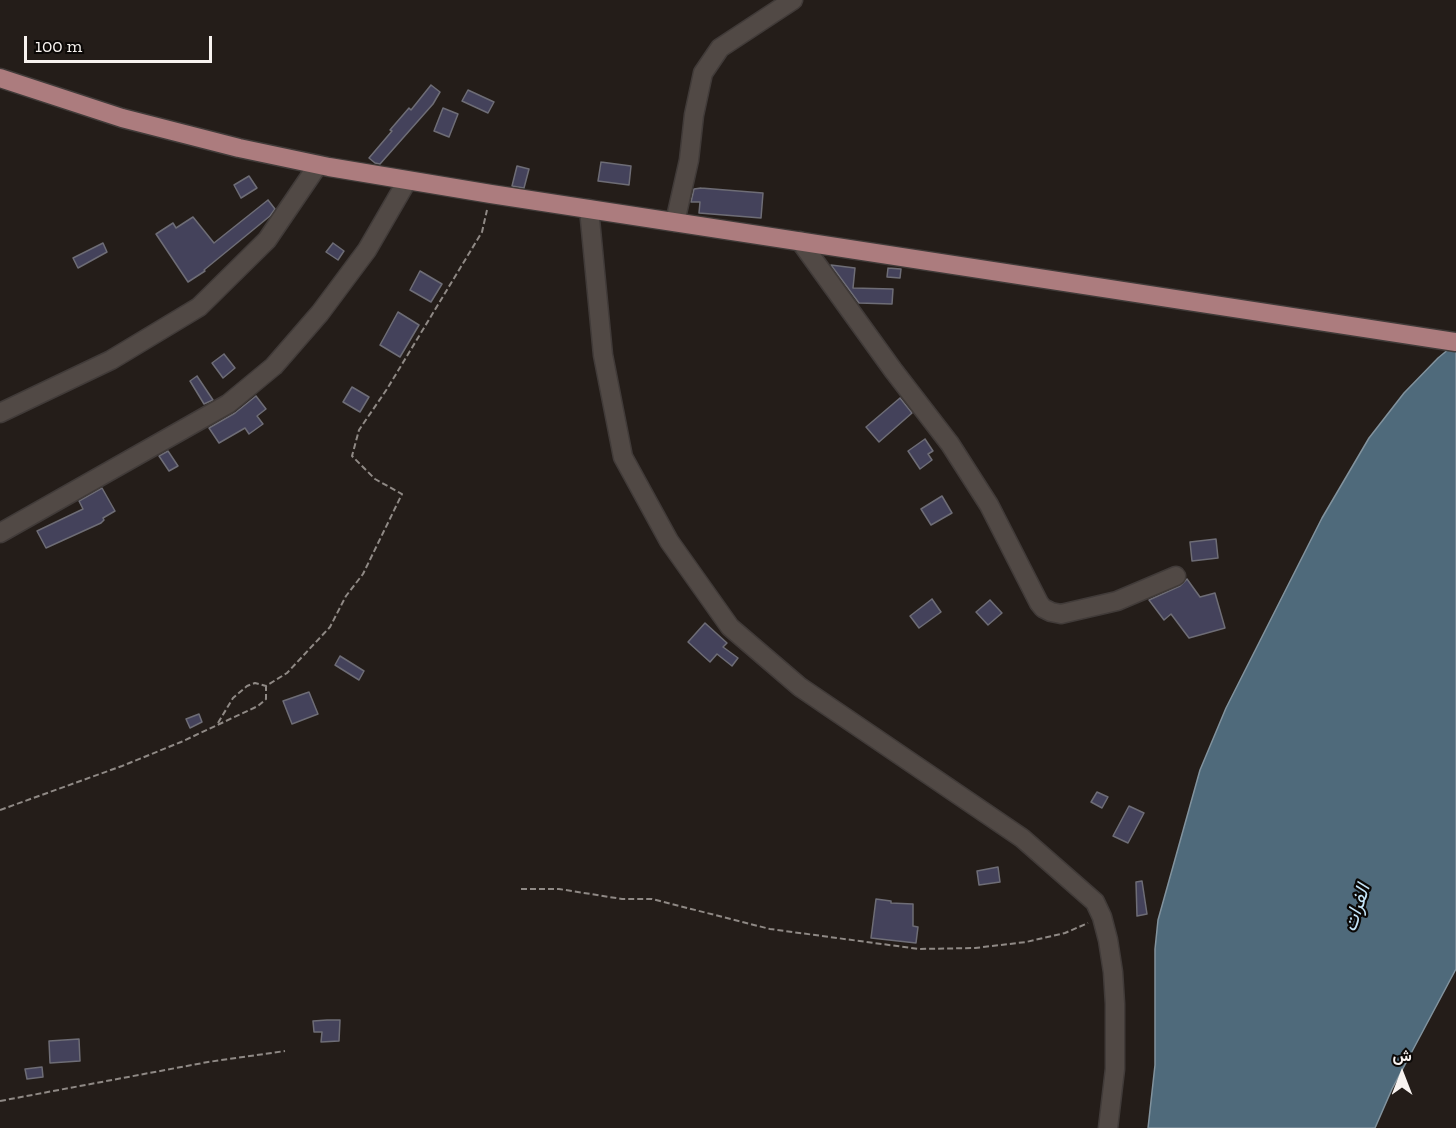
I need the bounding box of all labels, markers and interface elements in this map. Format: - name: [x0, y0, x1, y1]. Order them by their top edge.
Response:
- scale bar: [27, 24, 214, 62]
- text: 100 m: [35, 35, 82, 57]
- water label: الفرات: [1338, 881, 1376, 935]
- north arrow: [1372, 1044, 1432, 1104]
- text: ش: [1392, 1046, 1412, 1065]

